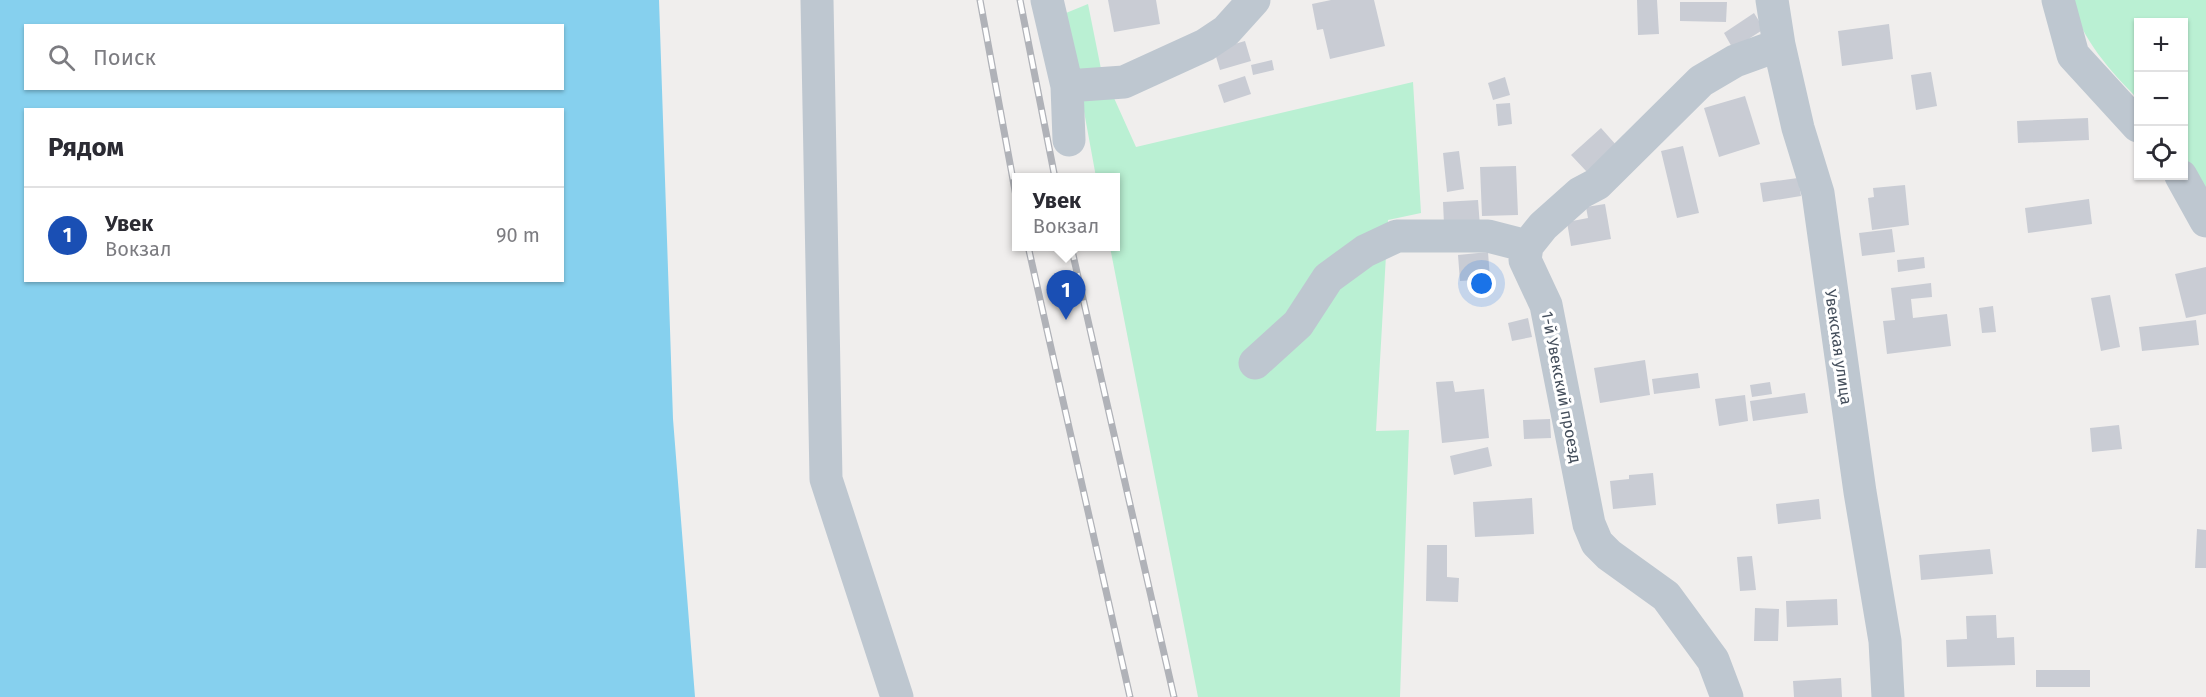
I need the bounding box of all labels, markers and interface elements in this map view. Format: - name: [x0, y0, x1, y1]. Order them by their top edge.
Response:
- map controls: [2134, 18, 2188, 180]
- button: +: [2134, 18, 2188, 72]
- search box: [24, 24, 564, 90]
- icon: search: [45, 41, 78, 74]
- text: Поиск: [93, 44, 156, 71]
- button: −: [2134, 72, 2188, 126]
- button: locate: [2134, 126, 2188, 180]
- text: Рядом: [48, 132, 124, 163]
- popup: [1012, 173, 1120, 251]
- text: Увек: [1033, 187, 1081, 214]
- text: Увек: [105, 210, 153, 237]
- text: Вокзал: [1033, 214, 1099, 238]
- text: 1: [63, 223, 72, 247]
- text: 90 m: [496, 223, 540, 247]
- text: Вокзал: [105, 237, 171, 261]
- your location: [1467, 269, 1496, 298]
- pin: 1: [1046, 270, 1086, 320]
- street label: Увекская улица: [1821, 288, 1856, 406]
- street label: 1-й Увекский проезд: [1537, 310, 1586, 465]

